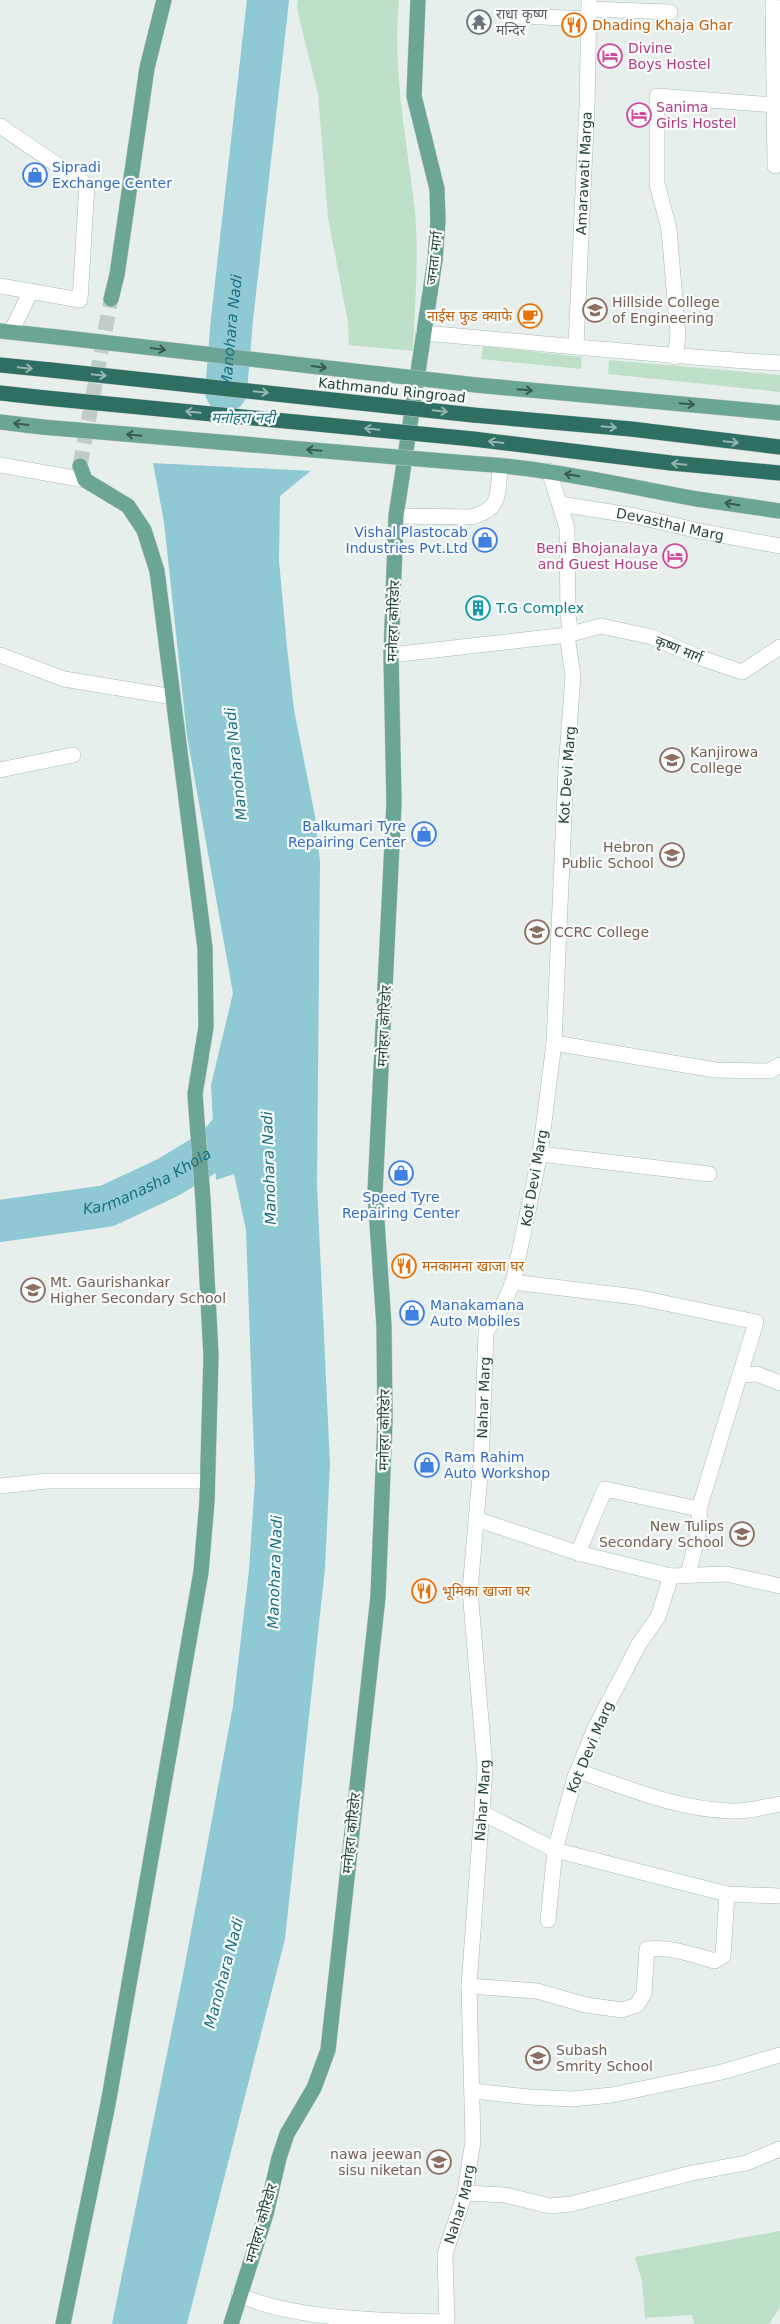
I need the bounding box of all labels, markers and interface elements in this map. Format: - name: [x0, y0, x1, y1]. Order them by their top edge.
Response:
- place label: राधा कृष्ण मन्दिर: [496, 6, 548, 38]
- temple icon: राधा कृष्ण मन्दिर: [466, 9, 492, 35]
- restaurant icon: Dhading Khaja Ghar: [561, 12, 587, 38]
- place label: Dhading Khaja Ghar: [592, 17, 733, 33]
- place label: Divine Boys Hostel: [628, 40, 711, 72]
- hotel icon: Divine Boys Hostel: [597, 43, 623, 69]
- place label: Sanima Girls Hostel: [656, 99, 737, 131]
- hotel icon: Sanima Girls Hostel: [626, 102, 652, 128]
- street label: Amarawati Marga: [573, 111, 595, 235]
- place label: Sipradi Exchange Center: [52, 159, 172, 191]
- shop icon: Sipradi Exchange Center: [22, 162, 48, 188]
- street label: जनता मार्ग: [423, 229, 445, 286]
- water label: Manohara Nadi: [217, 273, 246, 389]
- place label: Hillside College of Engineering: [612, 294, 720, 326]
- school or university icon: Hillside College of Engineering: [582, 297, 608, 323]
- cafe icon: नाईस फुड क्याफे: [517, 303, 543, 329]
- place label: नाईस फुड क्याफे: [427, 307, 512, 326]
- one-way arrow: [150, 344, 166, 354]
- one-way arrow: [311, 362, 327, 372]
- one-way arrow: [17, 363, 33, 372]
- one-way arrow: [91, 370, 107, 380]
- street label: Kathmandu Ringroad: [318, 374, 466, 406]
- one-way arrow: [516, 385, 532, 395]
- one-way arrow: [253, 387, 269, 397]
- one-way arrow: [678, 400, 694, 409]
- one-way arrow: [432, 406, 448, 416]
- one-way arrow: [185, 407, 201, 417]
- water label: मनोहरा नदी: [211, 409, 278, 427]
- one-way arrow: [13, 419, 29, 429]
- one-way arrow: [601, 422, 617, 432]
- one-way arrow: [365, 424, 381, 434]
- one-way arrow: [127, 430, 143, 439]
- one-way arrow: [488, 437, 504, 447]
- one-way arrow: [723, 438, 739, 447]
- one-way arrow: [306, 445, 322, 455]
- one-way arrow: [671, 459, 687, 469]
- one-way arrow: [564, 470, 580, 480]
- one-way arrow: [724, 499, 740, 509]
- street label: Devasthal Marg: [615, 505, 725, 543]
- place label: Vishal Plastocab Industries Pvt.Ltd: [346, 524, 468, 556]
- shop icon: Vishal Plastocab Industries Pvt.Ltd: [472, 527, 498, 553]
- place label: Beni Bhojanalaya and Guest House: [536, 540, 658, 572]
- hotel icon: Beni Bhojanalaya and Guest House: [662, 543, 688, 569]
- street label: मनोहरा कोरिडोर: [384, 580, 402, 662]
- building icon: T.G Complex: [465, 595, 491, 621]
- place label: T.G Complex: [495, 600, 584, 616]
- street label: कृष्ण मार्ग: [652, 632, 706, 668]
- water label: Manohara Nadi: [221, 706, 251, 822]
- street label: Kot Devi Marg: [556, 726, 578, 824]
- place label: Kanjirowa College: [690, 744, 758, 776]
- school or university icon: Kanjirowa College: [659, 747, 685, 773]
- place label: Balkumari Tyre Repairing Center: [288, 818, 406, 850]
- shop icon: Balkumari Tyre Repairing Center: [411, 821, 437, 847]
- place label: Hebron Public School: [562, 839, 654, 871]
- school or university icon: Hebron Public School: [659, 842, 685, 868]
- school or university icon: CCRC College: [524, 919, 550, 945]
- place label: CCRC College: [554, 924, 649, 940]
- street label: मनोहरा कोरिडोर: [374, 985, 394, 1067]
- water label: Manohara Nadi: [258, 1110, 280, 1225]
- street label: Kot Devi Marg: [518, 1128, 550, 1228]
- water label: Karmanasha Khola: [82, 1144, 214, 1218]
- shop icon: Speed Tyre Repairing Center: [388, 1160, 414, 1186]
- place label: Speed Tyre Repairing Center: [342, 1189, 460, 1221]
- restaurant icon: मनकामना खाजा घर: [391, 1253, 417, 1279]
- place label: मनकामना खाजा घर: [422, 1258, 525, 1274]
- place label: Mt. Gaurishankar Higher Secondary School: [50, 1274, 226, 1306]
- school or university icon: Mt. Gaurishankar Higher Secondary School: [20, 1277, 46, 1303]
- place label: Manakamana Auto Mobiles: [430, 1297, 524, 1329]
- shop icon: Manakamana Auto Mobiles: [399, 1300, 425, 1326]
- street label: Nahar Marg: [474, 1356, 493, 1439]
- street label: मनोहरा कोरिडोर: [375, 1389, 393, 1471]
- place label: Ram Rahim Auto Workshop: [444, 1449, 550, 1481]
- shop icon: Ram Rahim Auto Workshop: [414, 1452, 440, 1478]
- water label: Manohara Nadi: [264, 1514, 286, 1629]
- place label: New Tulips Secondary School: [599, 1518, 724, 1550]
- school or university icon: New Tulips Secondary School: [729, 1521, 755, 1547]
- restaurant icon: भूमिका खाजा घर: [411, 1578, 437, 1604]
- place label: भूमिका खाजा घर: [442, 1583, 530, 1601]
- street label: Kot Devi Marg: [563, 1699, 617, 1795]
- street label: Nahar Marg: [472, 1759, 493, 1842]
- street label: मनोहरा कोरिडोर: [339, 1791, 363, 1874]
- water label: Manohara Nadi: [201, 1915, 248, 2030]
- place label: Subash Smrity School: [556, 2042, 653, 2074]
- school or university icon: Subash Smrity School: [525, 2045, 551, 2071]
- place label: nawa jeewan sisu niketan: [330, 2146, 422, 2178]
- school or university icon: nawa jeewan sisu niketan: [426, 2149, 452, 2175]
- street label: Nahar Marg: [441, 2163, 477, 2246]
- street label: मनोहरा कोरिडोर: [242, 2181, 280, 2264]

